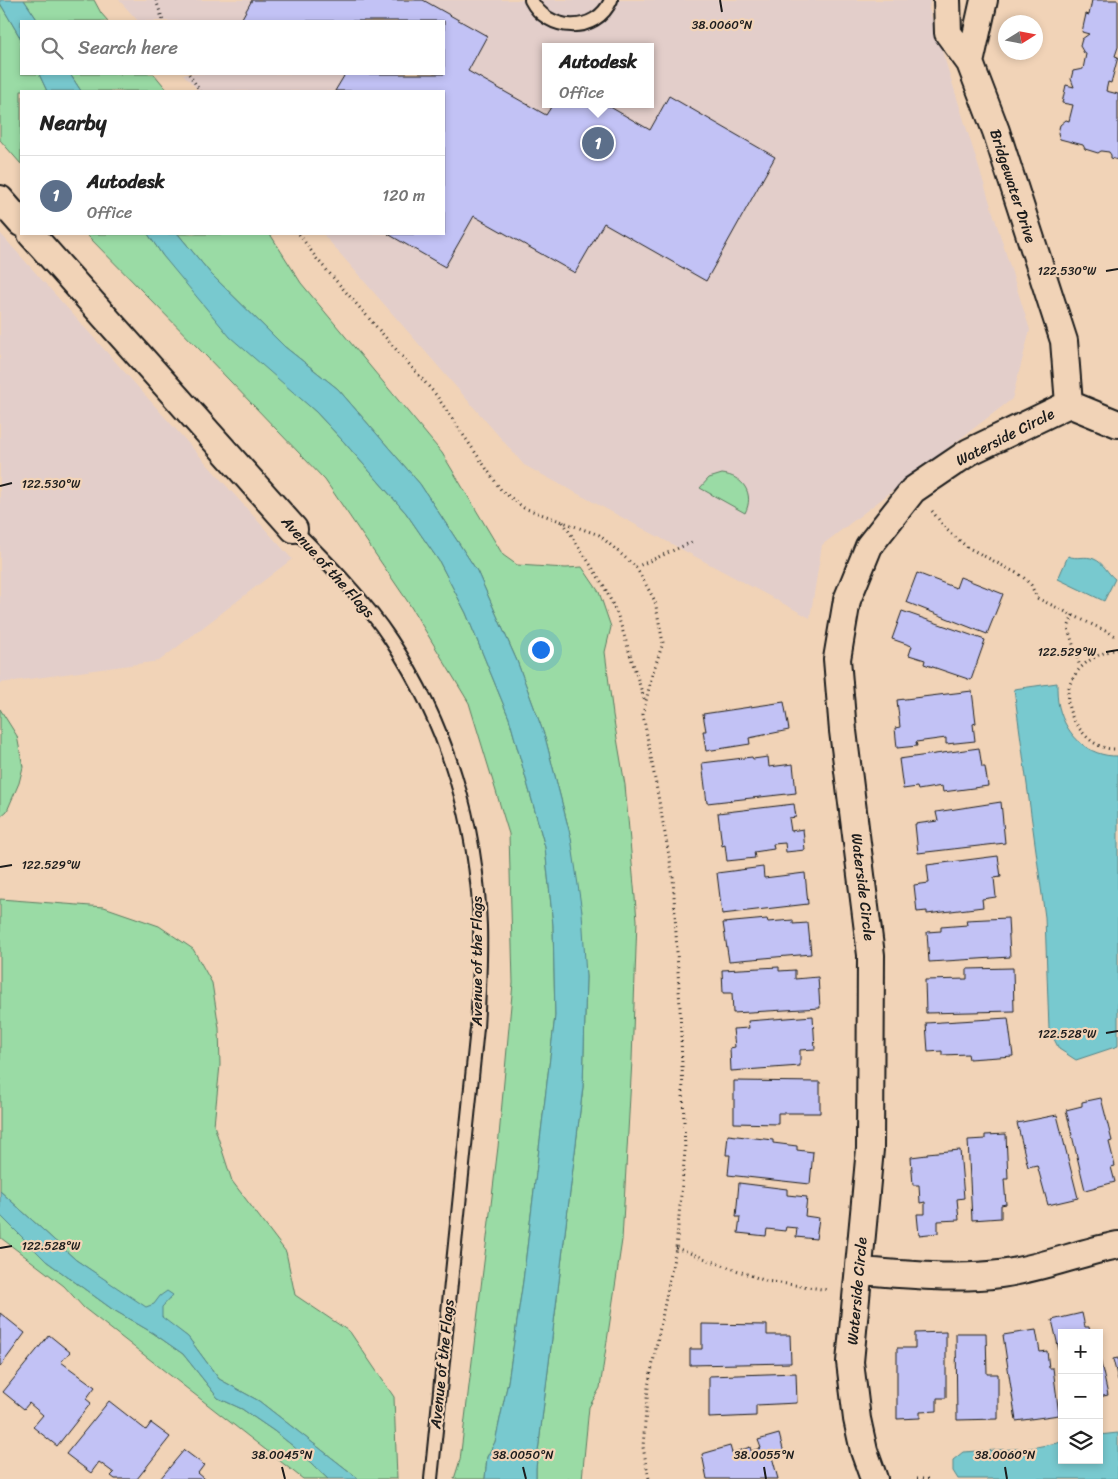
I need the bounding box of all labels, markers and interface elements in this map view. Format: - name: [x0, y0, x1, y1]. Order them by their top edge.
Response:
- text: 38.0060°N: [692, 14, 753, 36]
- north arrow: [998, 15, 1043, 60]
- search box: [20, 20, 445, 75]
- text: Search here: [78, 31, 178, 64]
- icon: search: [38, 34, 66, 62]
- popup: [542, 43, 654, 108]
- text: Autodesk: [559, 45, 637, 78]
- text: Office: [559, 78, 604, 107]
- text: Nearby: [40, 104, 106, 142]
- pin: 1: [582, 124, 614, 162]
- street label: Bridgewater Drive: [982, 126, 1044, 246]
- text: Autodesk: [87, 165, 165, 198]
- text: 1: [53, 181, 59, 210]
- text: 120 m: [382, 181, 425, 210]
- text: Office: [87, 198, 132, 227]
- text: 122.530°W: [1038, 260, 1097, 282]
- street label: Waterside Circle: [951, 401, 1059, 473]
- text: 122.530°W: [22, 473, 81, 495]
- street label: Avenue of the Flags: [274, 509, 381, 624]
- your location: [528, 637, 554, 663]
- text: 122.529°W: [1038, 641, 1097, 663]
- street label: Waterside Circle: [844, 832, 882, 942]
- text: 122.529°W: [22, 854, 81, 876]
- street label: Avenue of the Flags: [464, 896, 490, 1027]
- text: 122.528°W: [1038, 1023, 1097, 1045]
- text: 122.528°W: [22, 1235, 81, 1257]
- street label: Waterside Circle: [839, 1236, 875, 1346]
- street label: Avenue of the Flags: [422, 1298, 462, 1431]
- map controls: [1058, 1329, 1103, 1464]
- button: +: [1058, 1329, 1103, 1374]
- button: −: [1058, 1374, 1103, 1419]
- button: layers: [1058, 1419, 1103, 1464]
- text: 38.0045°N: [252, 1444, 313, 1466]
- text: 38.0050°N: [493, 1444, 554, 1466]
- text: 38.0055°N: [734, 1444, 795, 1466]
- text: 38.0060°N: [975, 1444, 1036, 1466]

